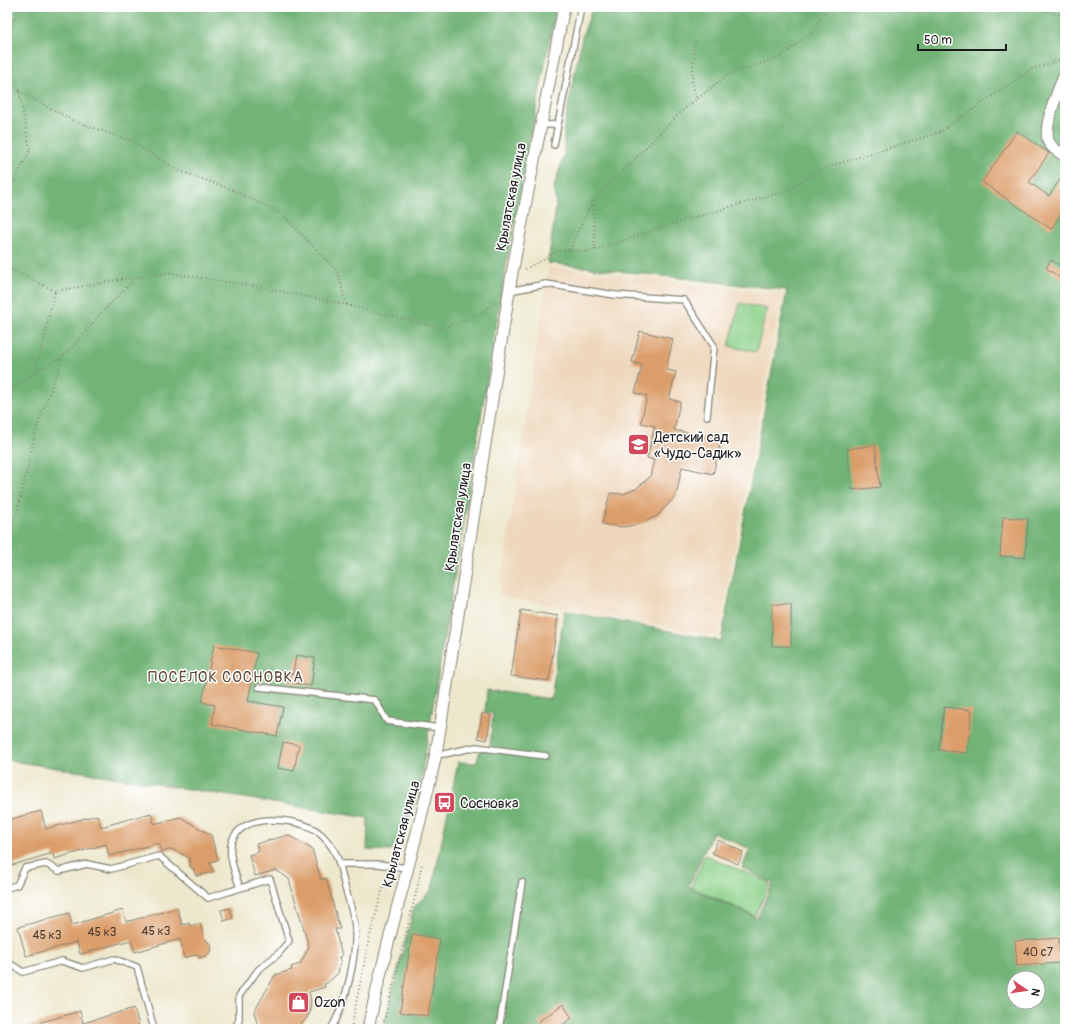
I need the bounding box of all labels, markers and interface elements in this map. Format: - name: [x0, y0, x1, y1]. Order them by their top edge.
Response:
- scale bar: [918, 26, 1006, 52]
- text: 50 m: [924, 33, 952, 48]
- street label: Крылатская улица: [492, 141, 530, 253]
- place label: Детский сад «Чудо-Садик»: [653, 429, 741, 462]
- school or university icon: Детский сад «Чудо-Садик»: [625, 432, 651, 458]
- street label: Крылатская улица: [441, 461, 475, 573]
- district label: ПОСЁЛОК СОСНОВКА: [148, 668, 304, 687]
- street label: Крылатская улица: [379, 779, 423, 889]
- bus stop icon: Сосновка: [431, 790, 457, 816]
- place label: Сосновка: [460, 795, 518, 812]
- house number: 45 к3: [142, 924, 171, 939]
- house number: 45 к3: [88, 925, 117, 940]
- house number: 45 к3: [33, 928, 62, 943]
- house number: 40 с7: [1023, 945, 1054, 960]
- north arrow: [1006, 970, 1046, 1010]
- text: N: [1028, 987, 1042, 998]
- shop icon: Ozon: [286, 989, 312, 1015]
- place label: Ozon: [314, 994, 346, 1011]

